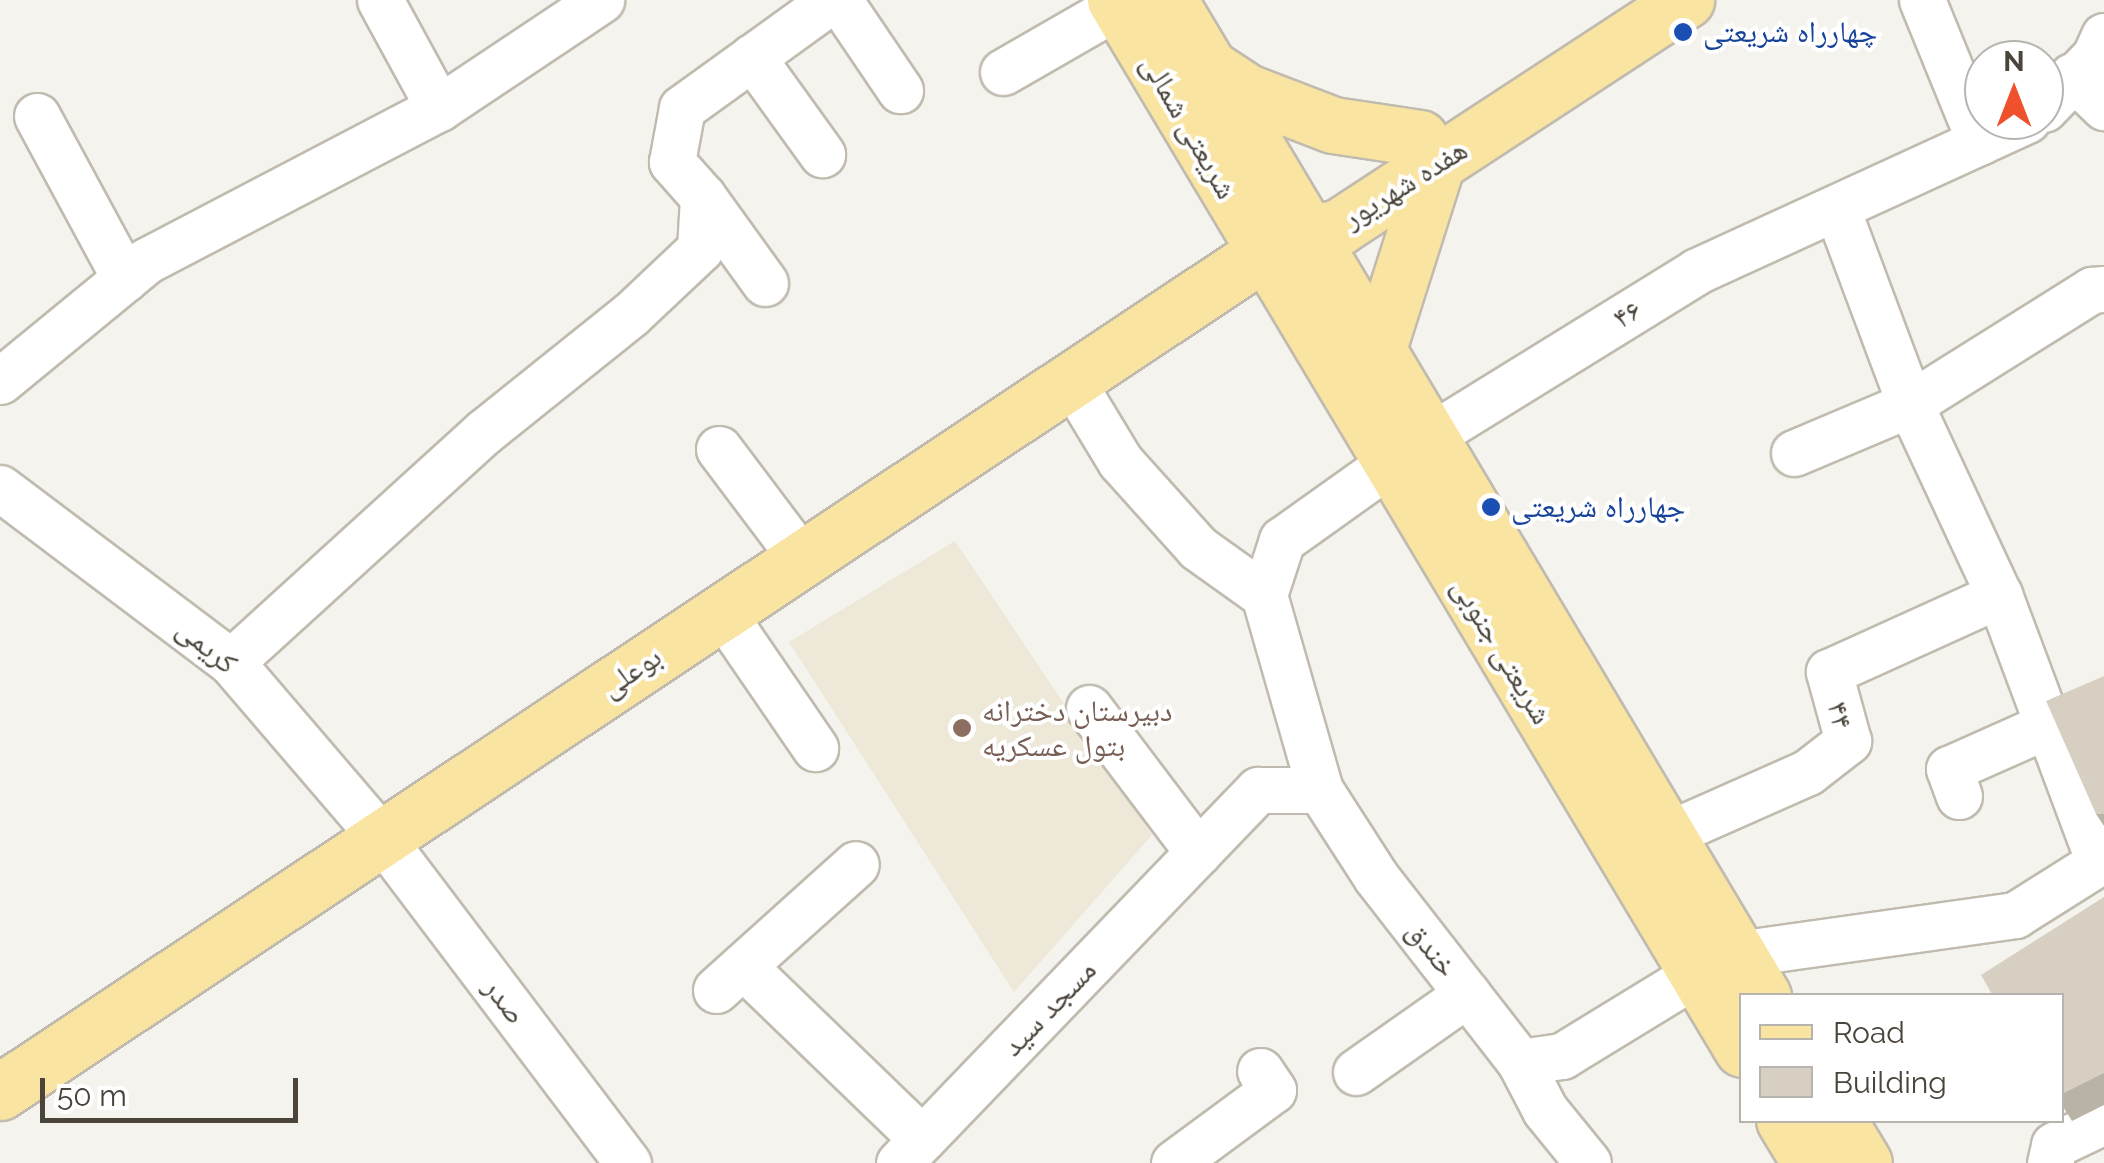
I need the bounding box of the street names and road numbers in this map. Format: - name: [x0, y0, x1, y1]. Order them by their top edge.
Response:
- street label: شریعتی شمالی: [1133, 49, 1245, 205]
- street label: هفده شهریور: [1336, 132, 1474, 236]
- street label: ۴۶: [1606, 292, 1648, 336]
- street label: شریعتی جنوبی: [1444, 571, 1560, 731]
- street label: کریمی: [169, 610, 245, 682]
- street label: بوعلی: [594, 639, 668, 705]
- street label: ۴۴: [1819, 698, 1861, 732]
- street label: خندق: [1399, 914, 1465, 984]
- street label: مسجد سید: [994, 952, 1104, 1064]
- street label: صدر: [476, 970, 534, 1032]

